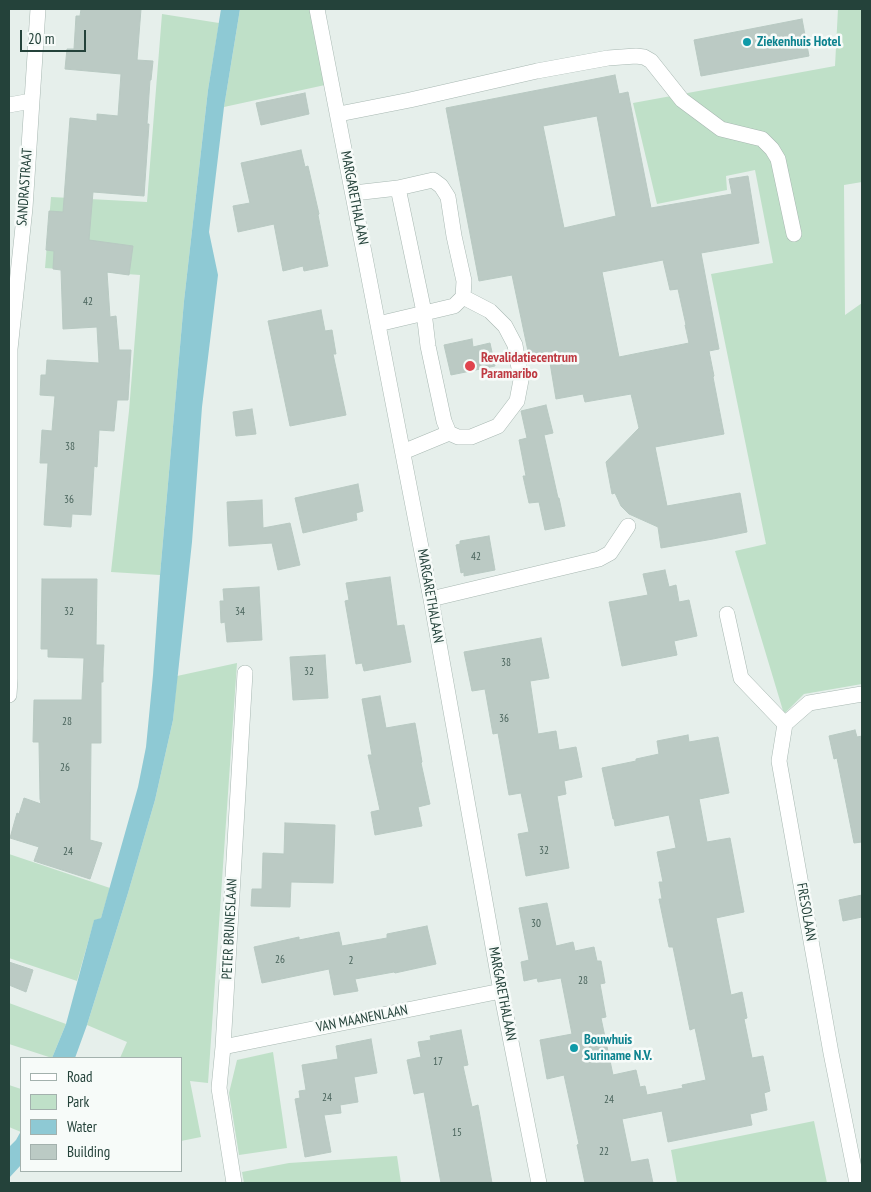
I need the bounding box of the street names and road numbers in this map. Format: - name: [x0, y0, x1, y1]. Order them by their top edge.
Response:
- street label: SANDRASTRAAT: [14, 148, 36, 226]
- street label: MARGARETHALAAN: [337, 150, 371, 246]
- street label: MARGARETHALAAN: [413, 548, 447, 644]
- street label: PETER BRUNESLAAN: [219, 878, 241, 980]
- street label: FRESOLAAN: [793, 882, 819, 942]
- street label: MARGARETHALAAN: [485, 946, 519, 1042]
- street label: VAN MAANENLAAN: [315, 1002, 409, 1036]

